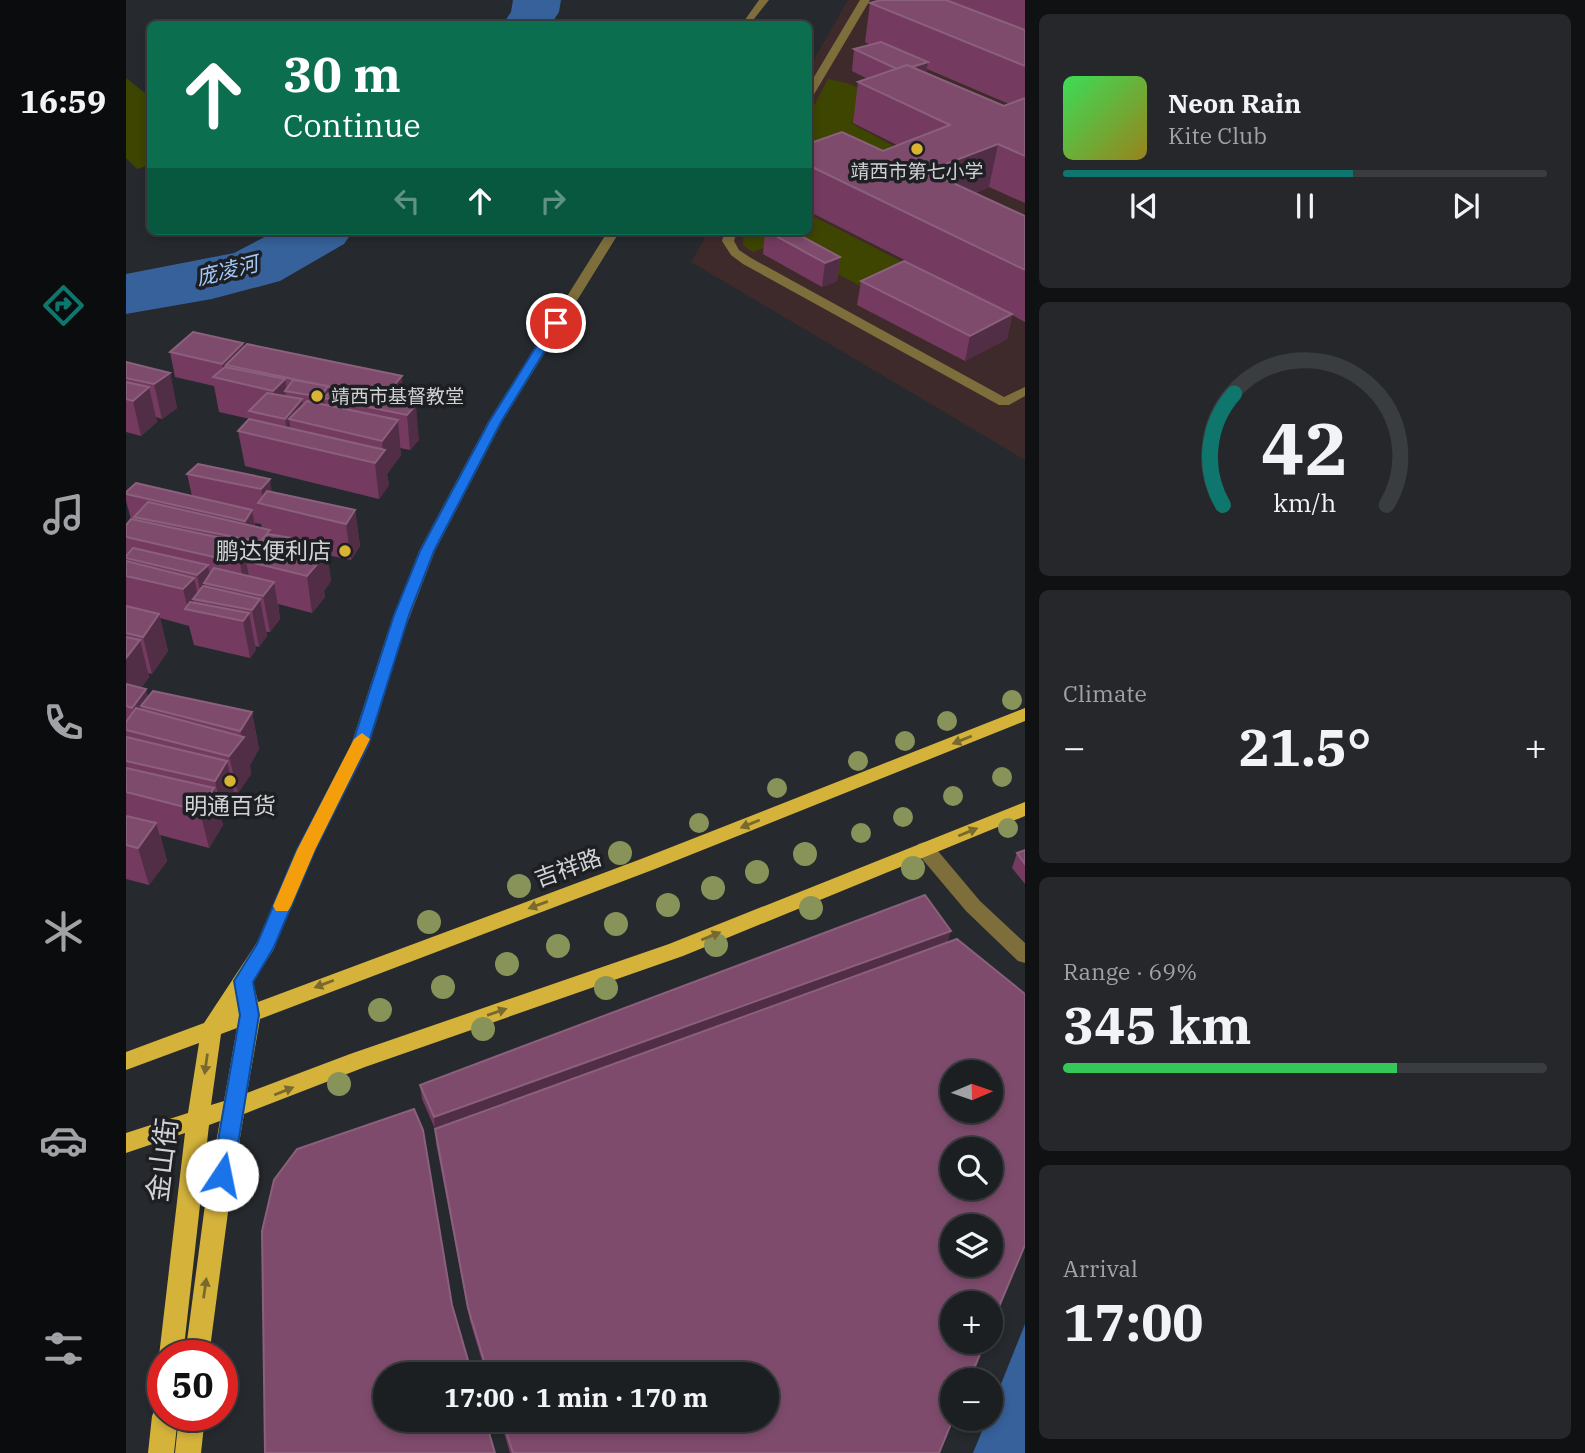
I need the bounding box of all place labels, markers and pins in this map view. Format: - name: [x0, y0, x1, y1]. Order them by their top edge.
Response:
- marker: 靖西市第七小学: [909, 141, 925, 157]
- place label: 靖西市第七小学: [850, 159, 984, 183]
- pin: [526, 293, 586, 353]
- place label: 靖西市基督教堂: [331, 384, 464, 408]
- marker: 靖西市基督教堂: [309, 388, 325, 404]
- place label: 鹏达便利店: [216, 535, 331, 565]
- marker: 鹏达便利店: [337, 543, 353, 559]
- marker: 明通百货: [222, 773, 238, 789]
- place label: 明通百货: [184, 790, 276, 820]

